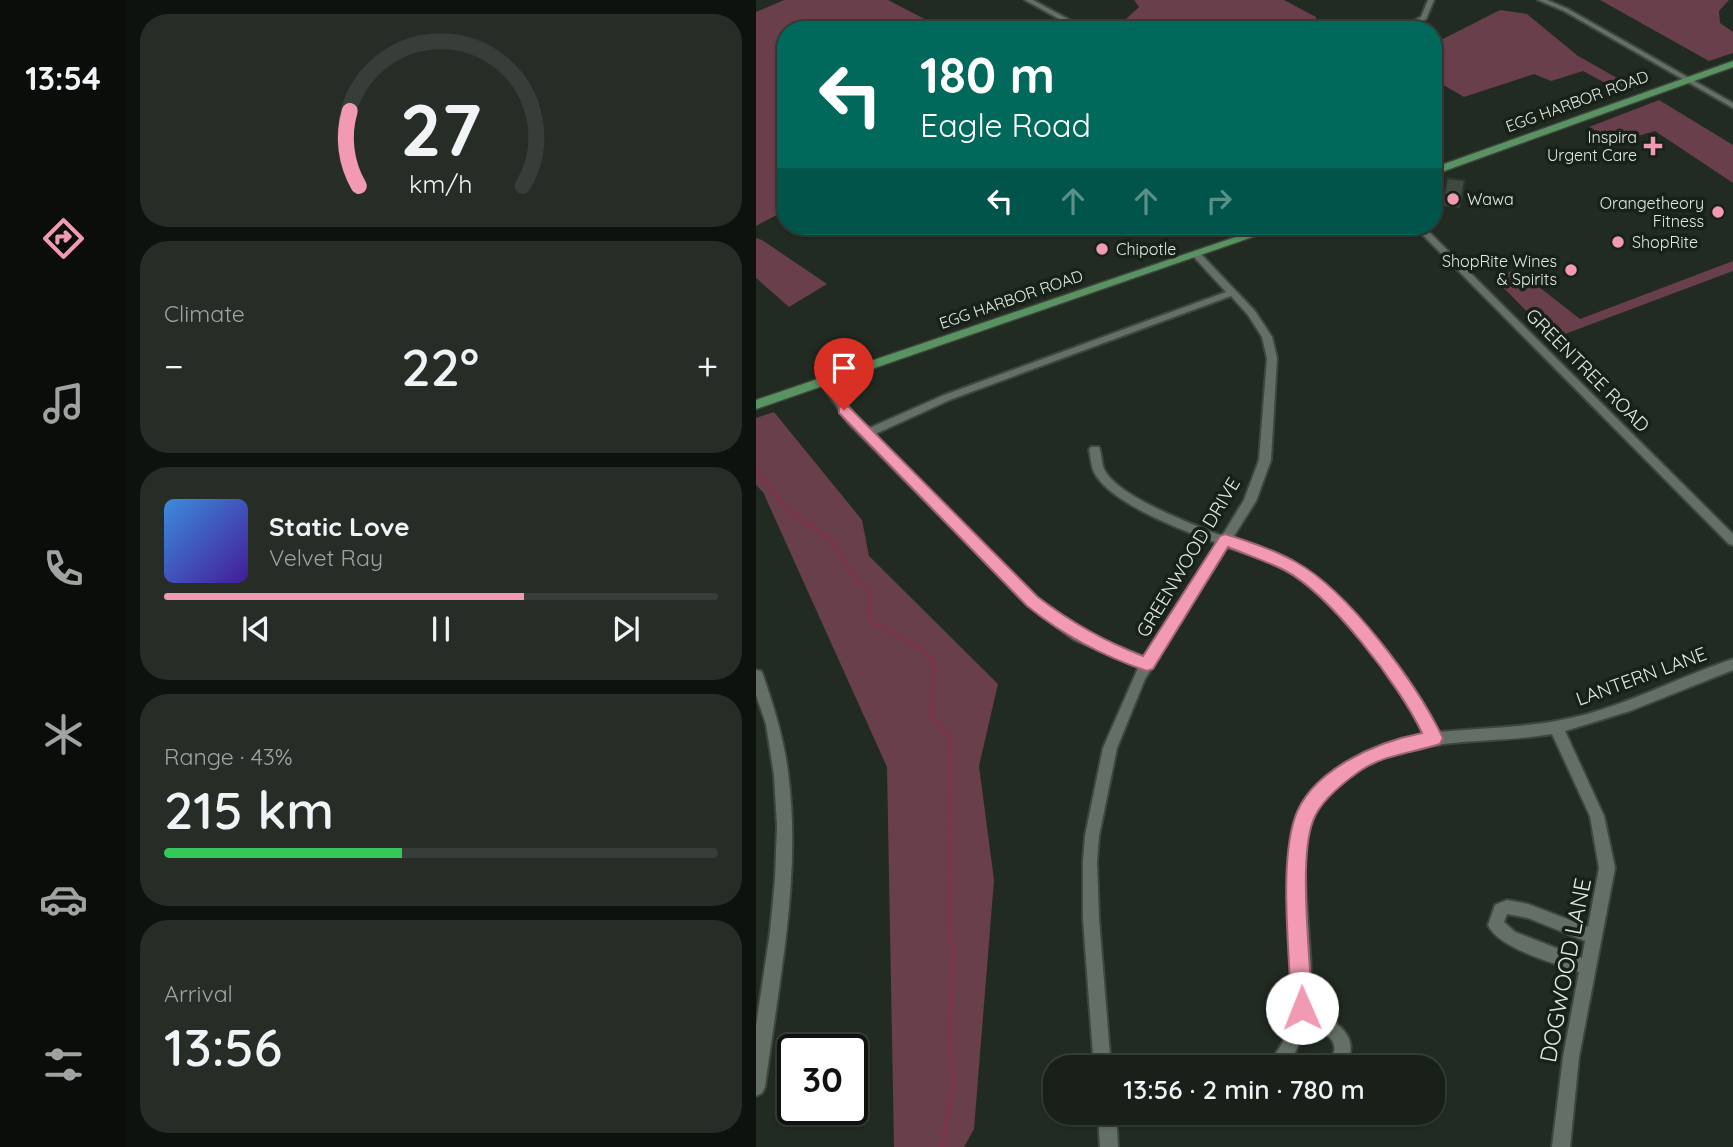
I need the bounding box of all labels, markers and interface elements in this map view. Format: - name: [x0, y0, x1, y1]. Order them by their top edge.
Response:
- text: 180 m: [920, 44, 1055, 105]
- icon: left: [805, 49, 896, 140]
- text: 13:54: [25, 58, 101, 98]
- street label: EGG HARBOR ROAD: [1503, 66, 1651, 136]
- text: 27: [400, 84, 482, 175]
- text: Eagle Road: [920, 105, 1091, 145]
- place label: Inspira Urgent Care: [1547, 127, 1637, 165]
- marker: Inspira Urgent Care: [1643, 136, 1663, 156]
- text: km/h: [409, 168, 473, 199]
- icon: left: [981, 182, 1019, 220]
- icon: ahead: [1054, 182, 1092, 220]
- icon: ahead: [1127, 182, 1165, 220]
- icon: right: [1200, 182, 1238, 220]
- place label: Wawa: [1467, 189, 1514, 209]
- marker: Wawa: [1445, 191, 1461, 207]
- place label: Orangetheory Fitness: [1600, 193, 1704, 231]
- marker: Orangetheory Fitness: [1710, 204, 1726, 220]
- icon: directions: [39, 214, 88, 263]
- place label: ShopRite: [1632, 232, 1698, 252]
- marker: ShopRite: [1610, 234, 1626, 250]
- place label: Chipotle: [1116, 239, 1176, 259]
- marker: Chipotle: [1094, 241, 1110, 257]
- place label: ShopRite Wines & Spirits: [1442, 251, 1557, 289]
- marker: ShopRite Wines & Spirits: [1563, 262, 1579, 278]
- street label: EGG HARBOR ROAD: [937, 265, 1085, 333]
- text: Climate: [164, 299, 245, 328]
- street label: GREENTREE ROAD: [1521, 303, 1655, 437]
- text: 22°: [401, 334, 479, 399]
- pin: [814, 338, 874, 410]
- text: −: [164, 342, 184, 390]
- text: +: [697, 342, 718, 390]
- icon: arrive: [825, 349, 863, 387]
- icon: music: [39, 379, 88, 428]
- street label: GREENWOOD DRIVE: [1131, 473, 1245, 641]
- text: Static Love: [269, 510, 410, 543]
- text: Velvet Ray: [269, 543, 383, 572]
- icon: phone: [39, 544, 88, 593]
- icon: previous: [237, 610, 275, 648]
- icon: pause: [422, 610, 460, 648]
- icon: next: [607, 610, 645, 648]
- street label: LANTERN LANE: [1572, 641, 1710, 711]
- icon: climate: [39, 710, 88, 759]
- text: Range · 43%: [164, 742, 293, 771]
- text: 215 km: [164, 777, 334, 842]
- icon: car: [39, 875, 88, 924]
- street label: DOGWOOD LANE: [1533, 875, 1597, 1065]
- position arrow: [1265, 971, 1339, 1045]
- text: Arrival: [164, 979, 233, 1008]
- text: 13:56: [164, 1014, 282, 1079]
- speed limit sign: 30: [777, 1034, 868, 1125]
- icon: filters: [39, 1040, 88, 1089]
- text: 13:56 · 2 min · 780 m: [1123, 1073, 1365, 1106]

